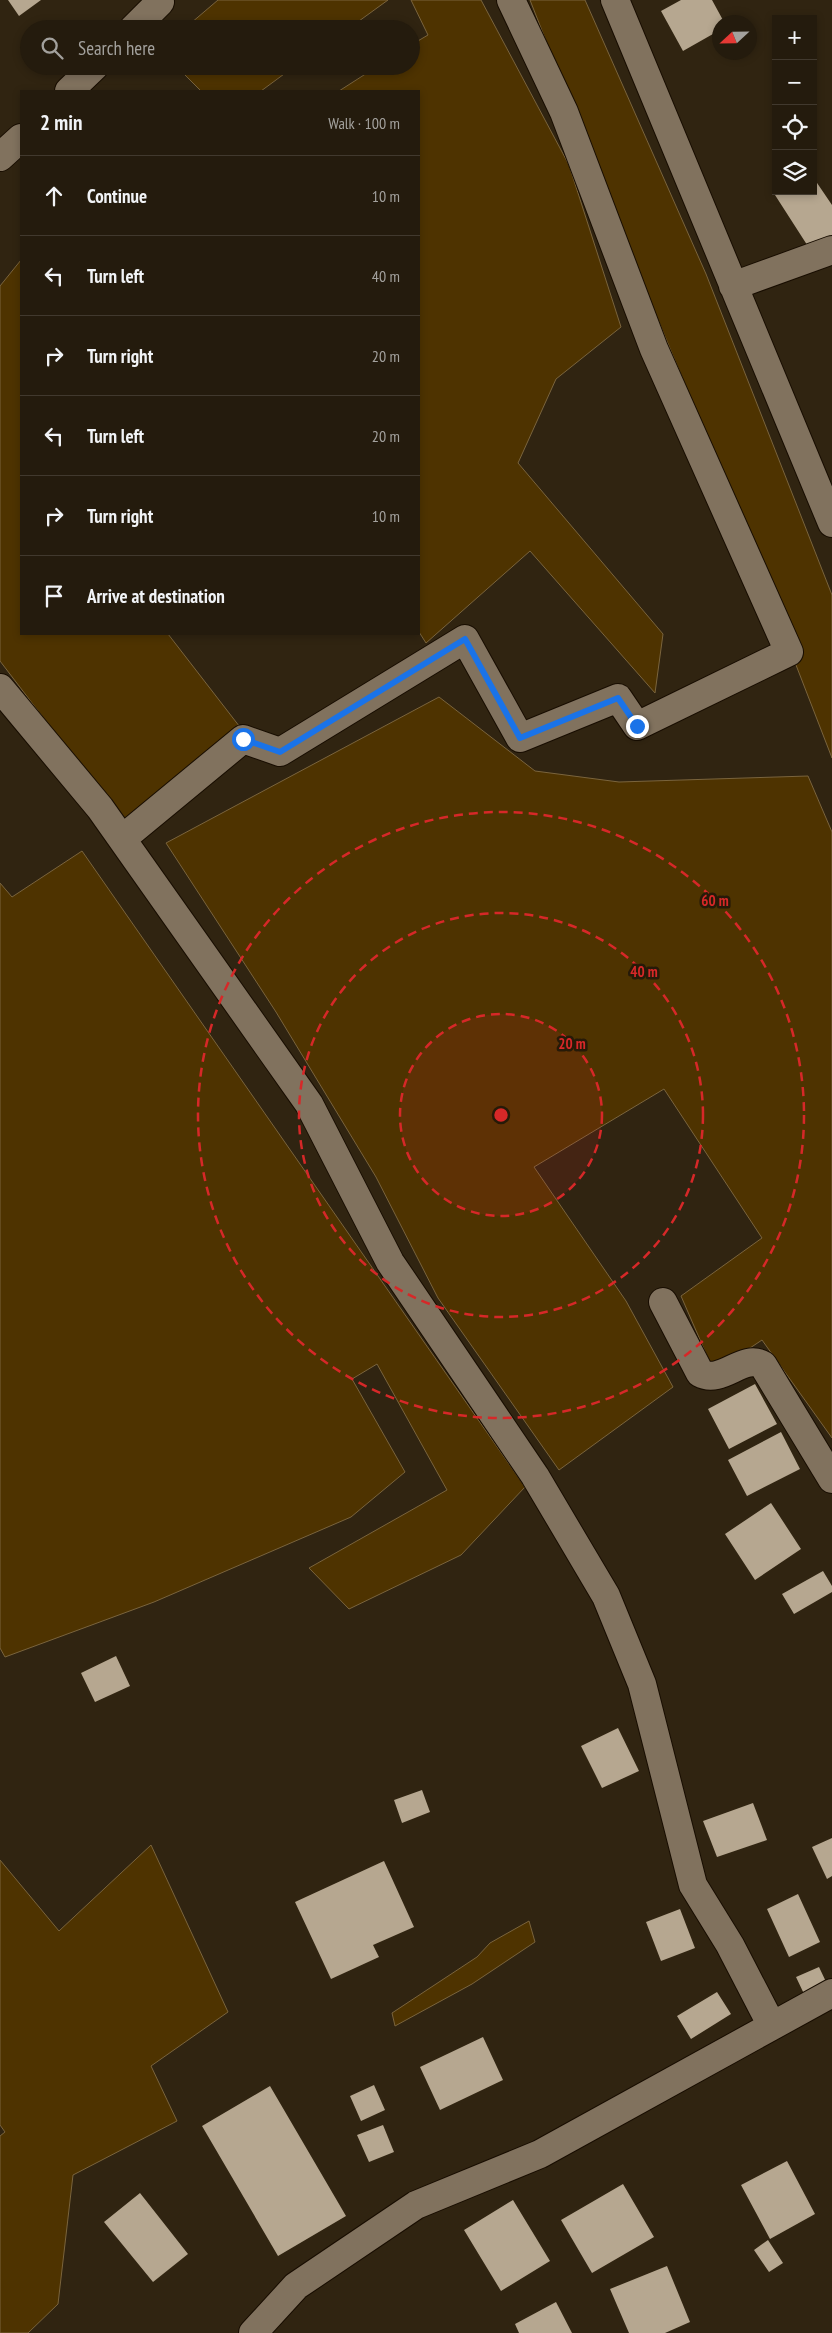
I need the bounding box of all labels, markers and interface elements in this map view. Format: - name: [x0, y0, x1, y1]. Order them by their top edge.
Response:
- north arrow: [712, 15, 757, 60]
- map controls: [772, 15, 817, 195]
- button: +: [772, 15, 817, 60]
- search box: [20, 20, 420, 75]
- icon: search: [38, 34, 66, 62]
- text: Search here: [78, 36, 155, 60]
- button: −: [772, 60, 817, 105]
- button: locate: [772, 105, 817, 150]
- text: 2 min: [40, 109, 82, 136]
- text: Walk · 100 m: [328, 113, 400, 133]
- button: layers: [772, 150, 817, 195]
- icon: ahead: [40, 182, 68, 210]
- text: Continue: [87, 184, 147, 208]
- text: 10 m: [372, 186, 400, 206]
- icon: left: [40, 262, 68, 290]
- text: Turn left: [87, 264, 144, 288]
- text: 40 m: [372, 266, 400, 286]
- icon: right: [40, 342, 68, 370]
- text: Turn right: [87, 344, 153, 368]
- text: 20 m: [372, 346, 400, 366]
- icon: left: [40, 422, 68, 450]
- text: Turn left: [87, 424, 144, 448]
- text: 20 m: [372, 426, 400, 446]
- icon: right: [40, 502, 68, 530]
- text: Turn right: [87, 504, 153, 528]
- text: 10 m: [372, 506, 400, 526]
- icon: arrive: [40, 582, 68, 610]
- text: Arrive at destination: [87, 584, 225, 608]
- route end: [626, 715, 649, 738]
- route start: [232, 728, 255, 751]
- text: 60 m: [701, 891, 729, 910]
- text: 40 m: [630, 962, 658, 981]
- text: 20 m: [558, 1034, 586, 1053]
- centre of rings: [492, 1106, 510, 1124]

